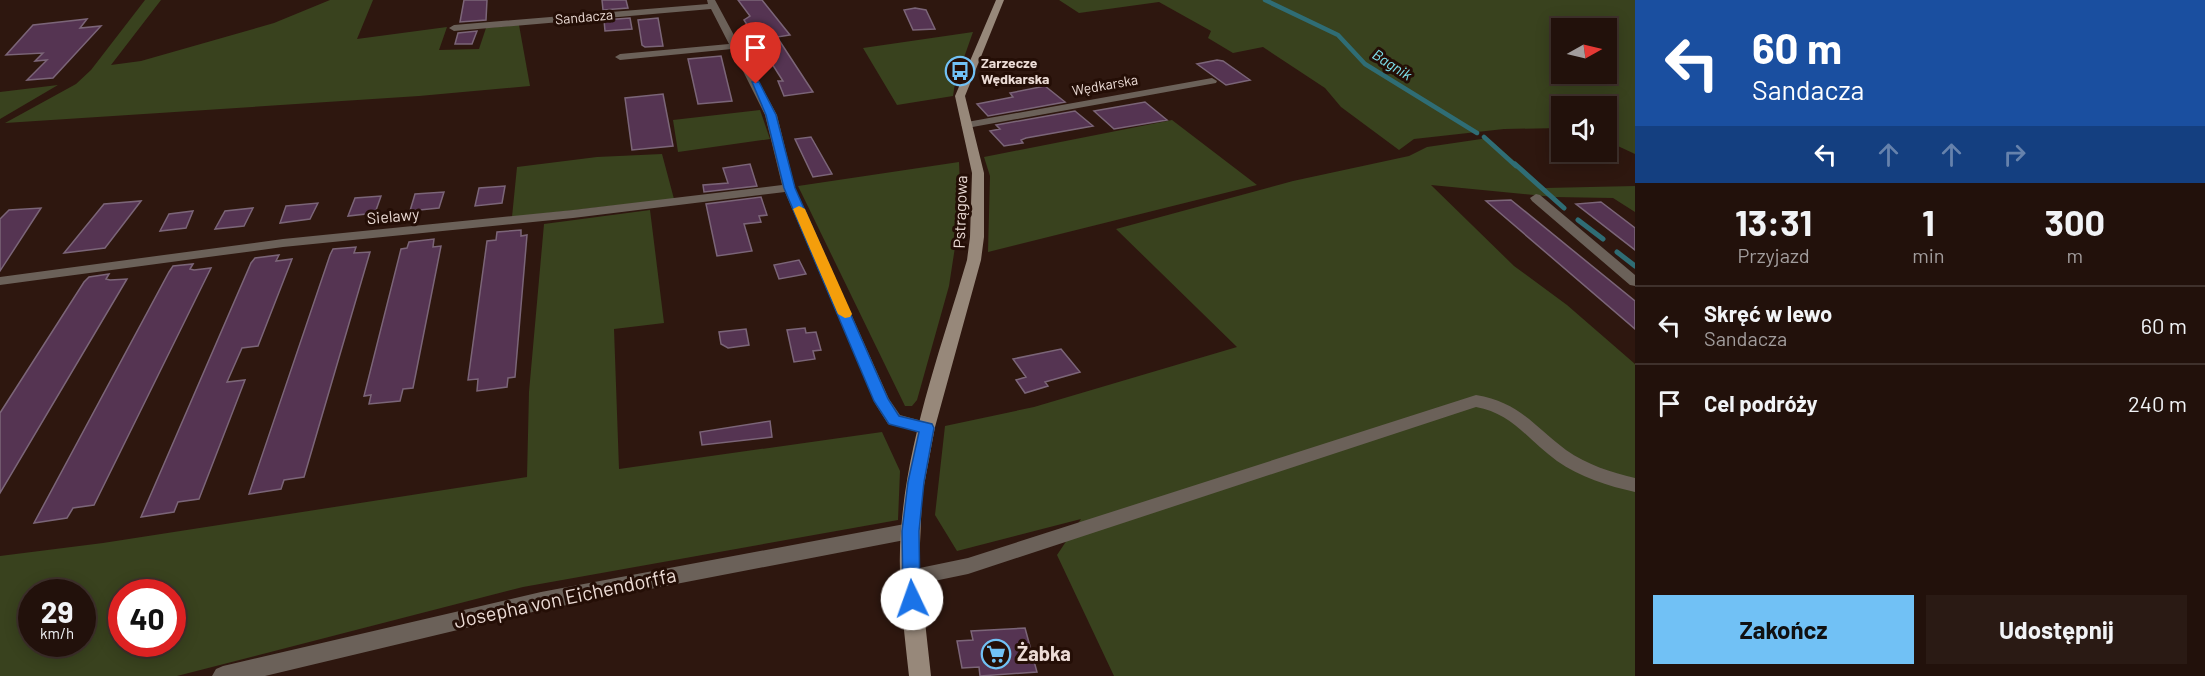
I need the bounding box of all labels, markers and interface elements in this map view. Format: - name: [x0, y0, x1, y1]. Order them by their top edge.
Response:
- street label: Sandacza: [554, 5, 614, 28]
- north arrow: [1551, 18, 1617, 84]
- map controls: [1551, 18, 1617, 162]
- pin: [730, 22, 781, 84]
- text: 60 m: [1752, 22, 1842, 72]
- icon: left: [1653, 24, 1731, 102]
- icon: arrive: [739, 31, 772, 64]
- water label: Bagnik: [1369, 45, 1416, 84]
- place label: Zarzecze Wędkarska: [981, 54, 1049, 87]
- bus stop icon: Zarzecze Wędkarska: [944, 55, 976, 87]
- street label: Wędkarska: [1071, 70, 1139, 99]
- text: Sandacza: [1752, 73, 1864, 105]
- button: sound: [1551, 96, 1617, 162]
- icon: left: [1809, 138, 1842, 171]
- icon: ahead: [1872, 138, 1905, 171]
- icon: ahead: [1935, 138, 1968, 171]
- icon: right: [1998, 138, 2031, 171]
- street label: Pstrągowa: [949, 175, 970, 249]
- text: 13:31: [1735, 200, 1812, 243]
- text: 1: [1922, 200, 1935, 243]
- text: 300: [2045, 200, 2105, 243]
- street label: Sielawy: [366, 204, 421, 227]
- text: Przyjazd: [1737, 243, 1810, 267]
- text: min: [1912, 243, 1945, 267]
- text: m: [2067, 243, 2083, 267]
- text: Skręć w lewo: [1704, 300, 1832, 326]
- icon: left: [1653, 309, 1686, 342]
- text: 60 m: [2141, 312, 2187, 338]
- text: Sandacza: [1704, 326, 1787, 350]
- icon: arrive: [1653, 387, 1686, 420]
- text: Cel podróży: [1704, 390, 1818, 416]
- text: 240 m: [2128, 390, 2187, 416]
- street label: Josepha von Eichendorffa: [451, 562, 678, 632]
- position arrow: [880, 567, 944, 631]
- speed limit sign: 40: [108, 579, 186, 657]
- text: 29: [41, 593, 73, 629]
- button: Zakończ: [1653, 595, 1914, 664]
- button: Udostępnij: [1926, 595, 2187, 664]
- text: km/h: [40, 624, 74, 642]
- supermarket icon: Żabka: [980, 638, 1012, 670]
- place label: Żabka: [1017, 641, 1071, 665]

